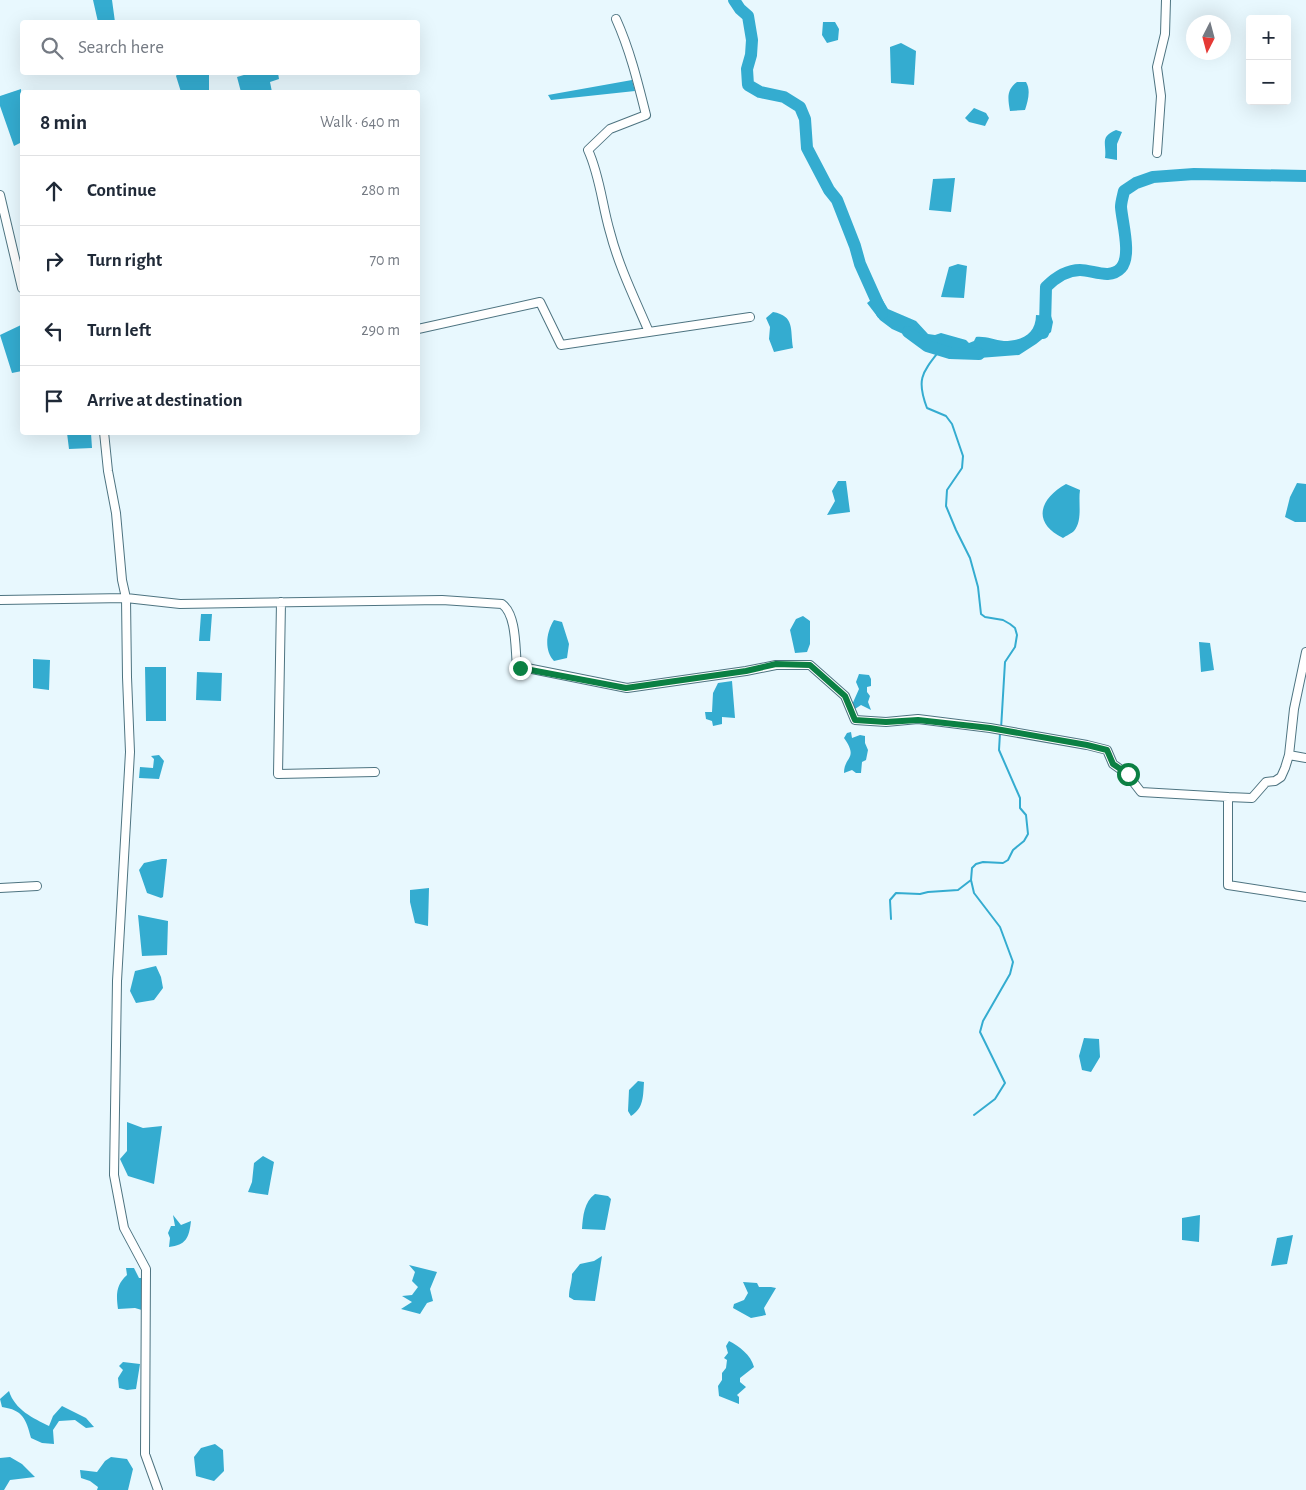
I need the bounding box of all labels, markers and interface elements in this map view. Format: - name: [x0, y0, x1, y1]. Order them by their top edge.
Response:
- north arrow: [1186, 15, 1231, 60]
- map controls: [1246, 15, 1291, 105]
- button: +: [1246, 15, 1291, 60]
- search box: [20, 20, 420, 75]
- icon: search: [38, 34, 66, 62]
- text: Search here: [78, 38, 164, 57]
- button: −: [1246, 60, 1291, 105]
- text: 8 min: [40, 112, 87, 133]
- text: Walk · 640 m: [320, 114, 400, 130]
- icon: ahead: [40, 177, 68, 205]
- text: Continue: [87, 181, 156, 200]
- text: 280 m: [361, 182, 400, 198]
- icon: right: [40, 247, 68, 275]
- text: Turn right: [87, 251, 162, 270]
- text: 70 m: [369, 252, 400, 268]
- icon: left: [40, 317, 68, 345]
- text: Turn left: [87, 321, 151, 340]
- text: 290 m: [361, 322, 400, 338]
- icon: arrive: [40, 387, 68, 415]
- text: Arrive at destination: [87, 391, 243, 410]
- route end: [509, 657, 532, 680]
- route start: [1117, 763, 1140, 786]

